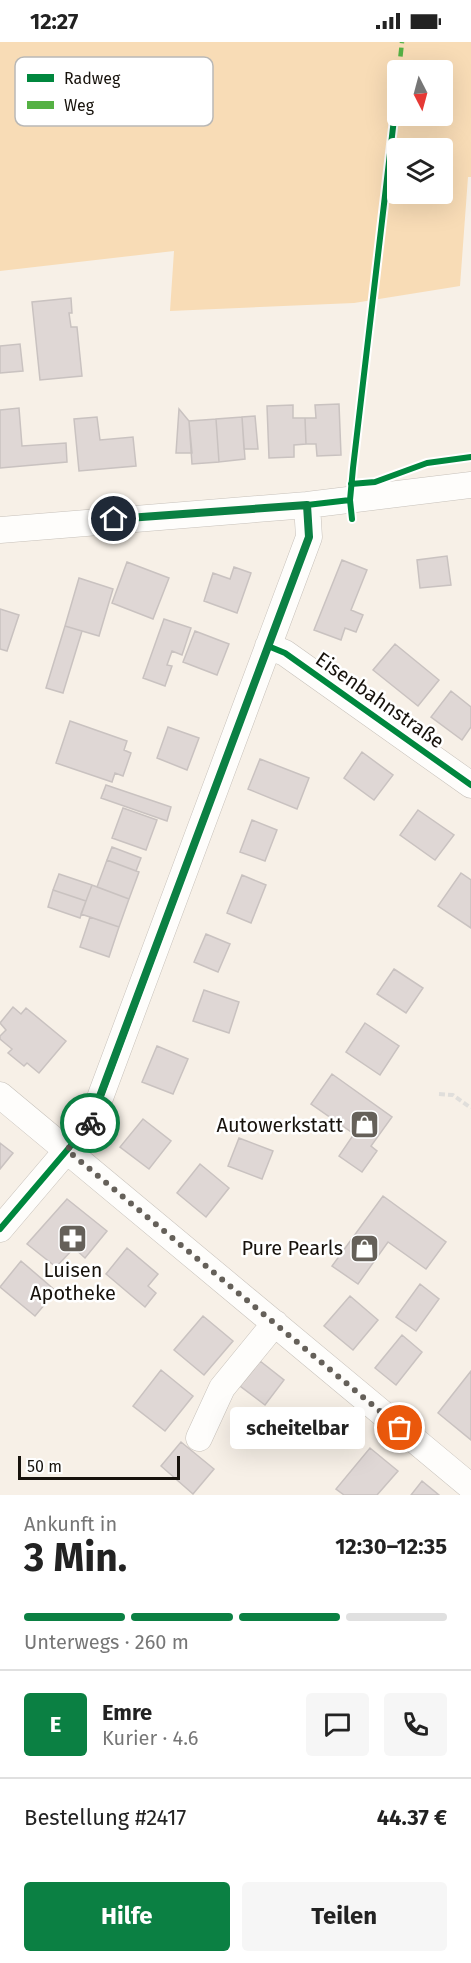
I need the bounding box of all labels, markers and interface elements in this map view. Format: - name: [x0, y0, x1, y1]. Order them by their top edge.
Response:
- text: 12:27: [30, 8, 78, 35]
- legend: [15, 57, 213, 126]
- north arrow: [387, 60, 453, 126]
- map controls: [387, 60, 453, 204]
- text: Radweg: [64, 69, 121, 88]
- text: Weg: [64, 96, 95, 115]
- button: layers: [387, 138, 453, 204]
- pin: [88, 493, 139, 544]
- icon: home: [97, 502, 130, 535]
- street label: Eisenbahnstraße: [311, 647, 449, 753]
- courier: [60, 1093, 120, 1153]
- icon: bike: [74, 1107, 107, 1140]
- shop icon: Autowerkstatt: [348, 1109, 380, 1141]
- place label: Autowerkstatt: [216, 1113, 344, 1137]
- pharmacy icon: Luisen Apotheke: [57, 1223, 89, 1255]
- shop icon: Pure Pearls: [348, 1232, 380, 1264]
- place label: Pure Pearls: [241, 1236, 343, 1260]
- place label: Luisen Apotheke: [30, 1258, 116, 1305]
- pin: [374, 1402, 425, 1453]
- callout: scheitelbar: [229, 1407, 364, 1449]
- icon: bag: [383, 1411, 416, 1444]
- text: scheitelbar: [246, 1416, 349, 1440]
- scale bar: [18, 1453, 180, 1480]
- text: 50 m: [27, 1457, 62, 1476]
- text: Ankunft in: [24, 1512, 117, 1536]
- text: 12:30–12:35: [335, 1533, 447, 1560]
- text: 3 Min.: [24, 1535, 127, 1581]
- text: Unterwegs · 260 m: [24, 1630, 189, 1654]
- button: chat: [306, 1693, 369, 1756]
- button: phone: [384, 1693, 447, 1756]
- text: Emre: [102, 1699, 152, 1726]
- text: E: [50, 1711, 61, 1738]
- text: Kurier · 4.6: [102, 1726, 199, 1750]
- text: Bestellung #2417: [24, 1804, 186, 1831]
- text: 44.37 €: [377, 1804, 447, 1831]
- button: Hilfe: [24, 1882, 230, 1951]
- button: Teilen: [242, 1882, 447, 1951]

